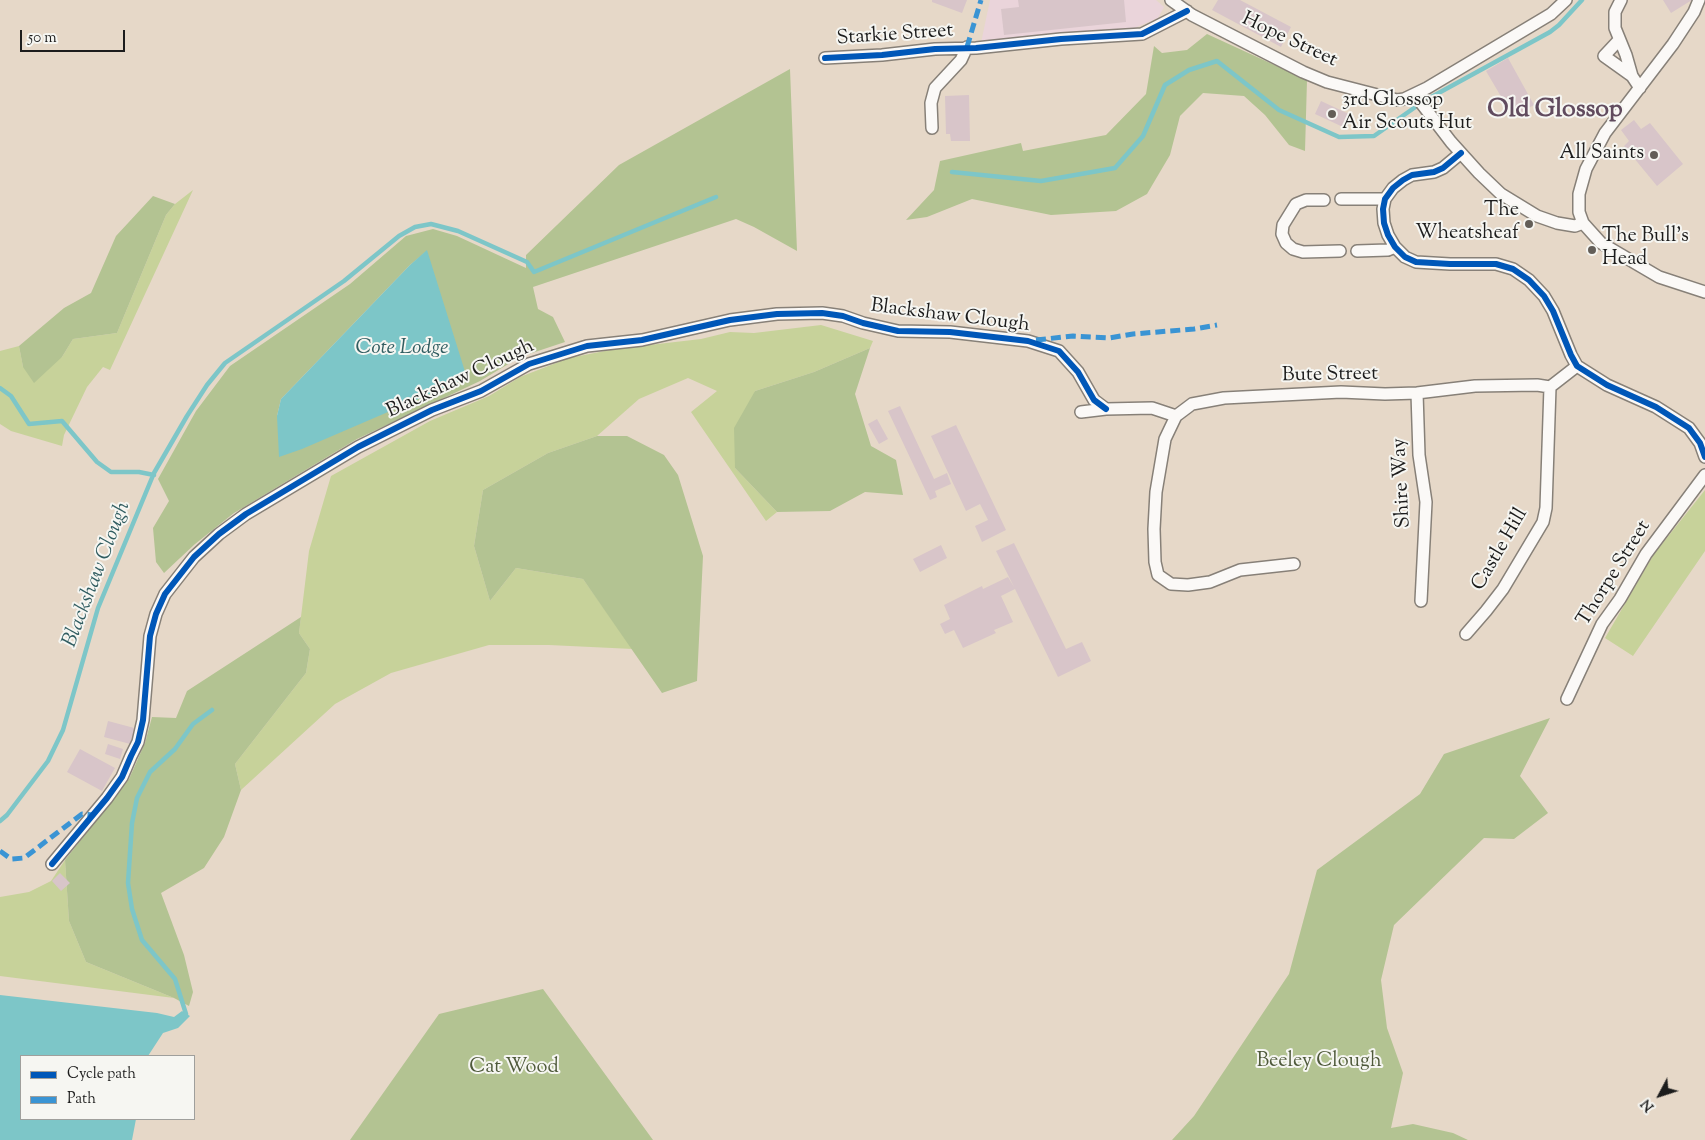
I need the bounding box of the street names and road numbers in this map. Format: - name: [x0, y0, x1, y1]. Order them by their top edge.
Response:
- street label: Hope Street: [1237, 8, 1341, 74]
- street label: Starkie Street: [836, 20, 954, 52]
- street label: Blackshaw Clough: [869, 295, 1031, 339]
- street label: Blackshaw Clough: [383, 335, 539, 425]
- street label: Bute Street: [1282, 363, 1378, 389]
- street label: Shire Way: [1389, 437, 1417, 529]
- street label: Castle Hill: [1468, 504, 1534, 596]
- street label: Thorpe Street: [1573, 517, 1657, 631]

